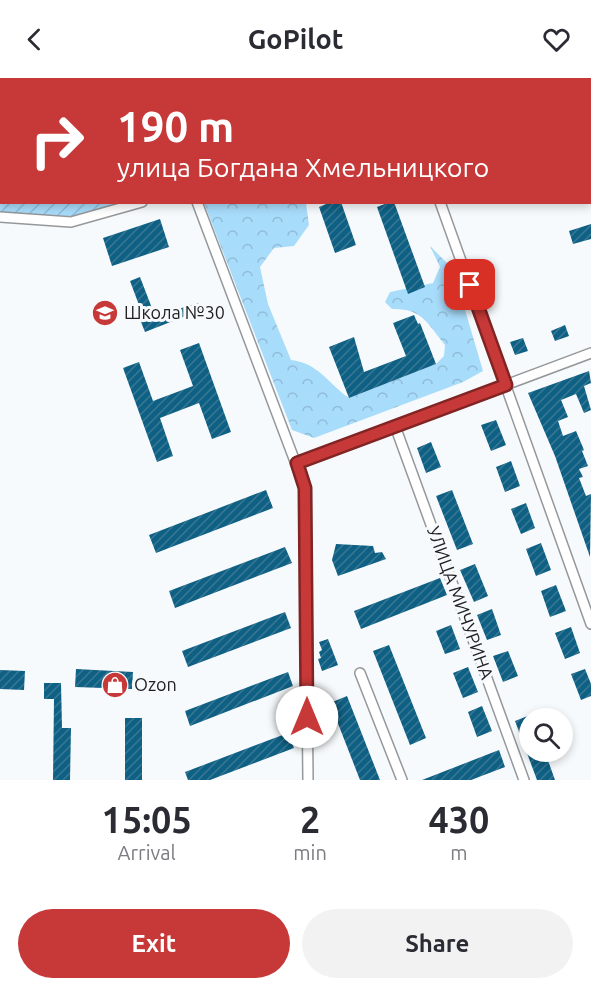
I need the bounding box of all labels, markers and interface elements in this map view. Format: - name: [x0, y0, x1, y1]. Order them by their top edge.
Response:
- icon: back: [18, 23, 51, 56]
- icon: heart: [540, 23, 573, 56]
- text: GoPilot: [248, 24, 343, 54]
- icon: right: [18, 102, 96, 180]
- text: 190 m: [117, 103, 234, 150]
- text: улица Богдана Хмельницкого: [117, 152, 489, 182]
- pin: [444, 259, 495, 310]
- icon: arrive: [453, 268, 486, 301]
- school or university icon: Школа №30: [90, 298, 120, 328]
- place label: Школа №30: [124, 302, 225, 322]
- street label: УЛИЦА МИЧУРИНА: [424, 524, 498, 682]
- shop icon: Ozon: [100, 670, 130, 700]
- place label: Ozon: [134, 674, 177, 694]
- position arrow: [275, 685, 339, 749]
- map controls: [519, 708, 573, 762]
- button: search: [519, 708, 573, 762]
- text: 15:05: [102, 799, 192, 840]
- text: 2: [300, 799, 320, 840]
- text: 430: [428, 799, 489, 840]
- text: Arrival: [118, 841, 176, 864]
- text: min: [293, 841, 327, 864]
- text: m: [450, 841, 468, 864]
- button: Exit: [18, 909, 290, 978]
- button: Share: [302, 909, 573, 978]

